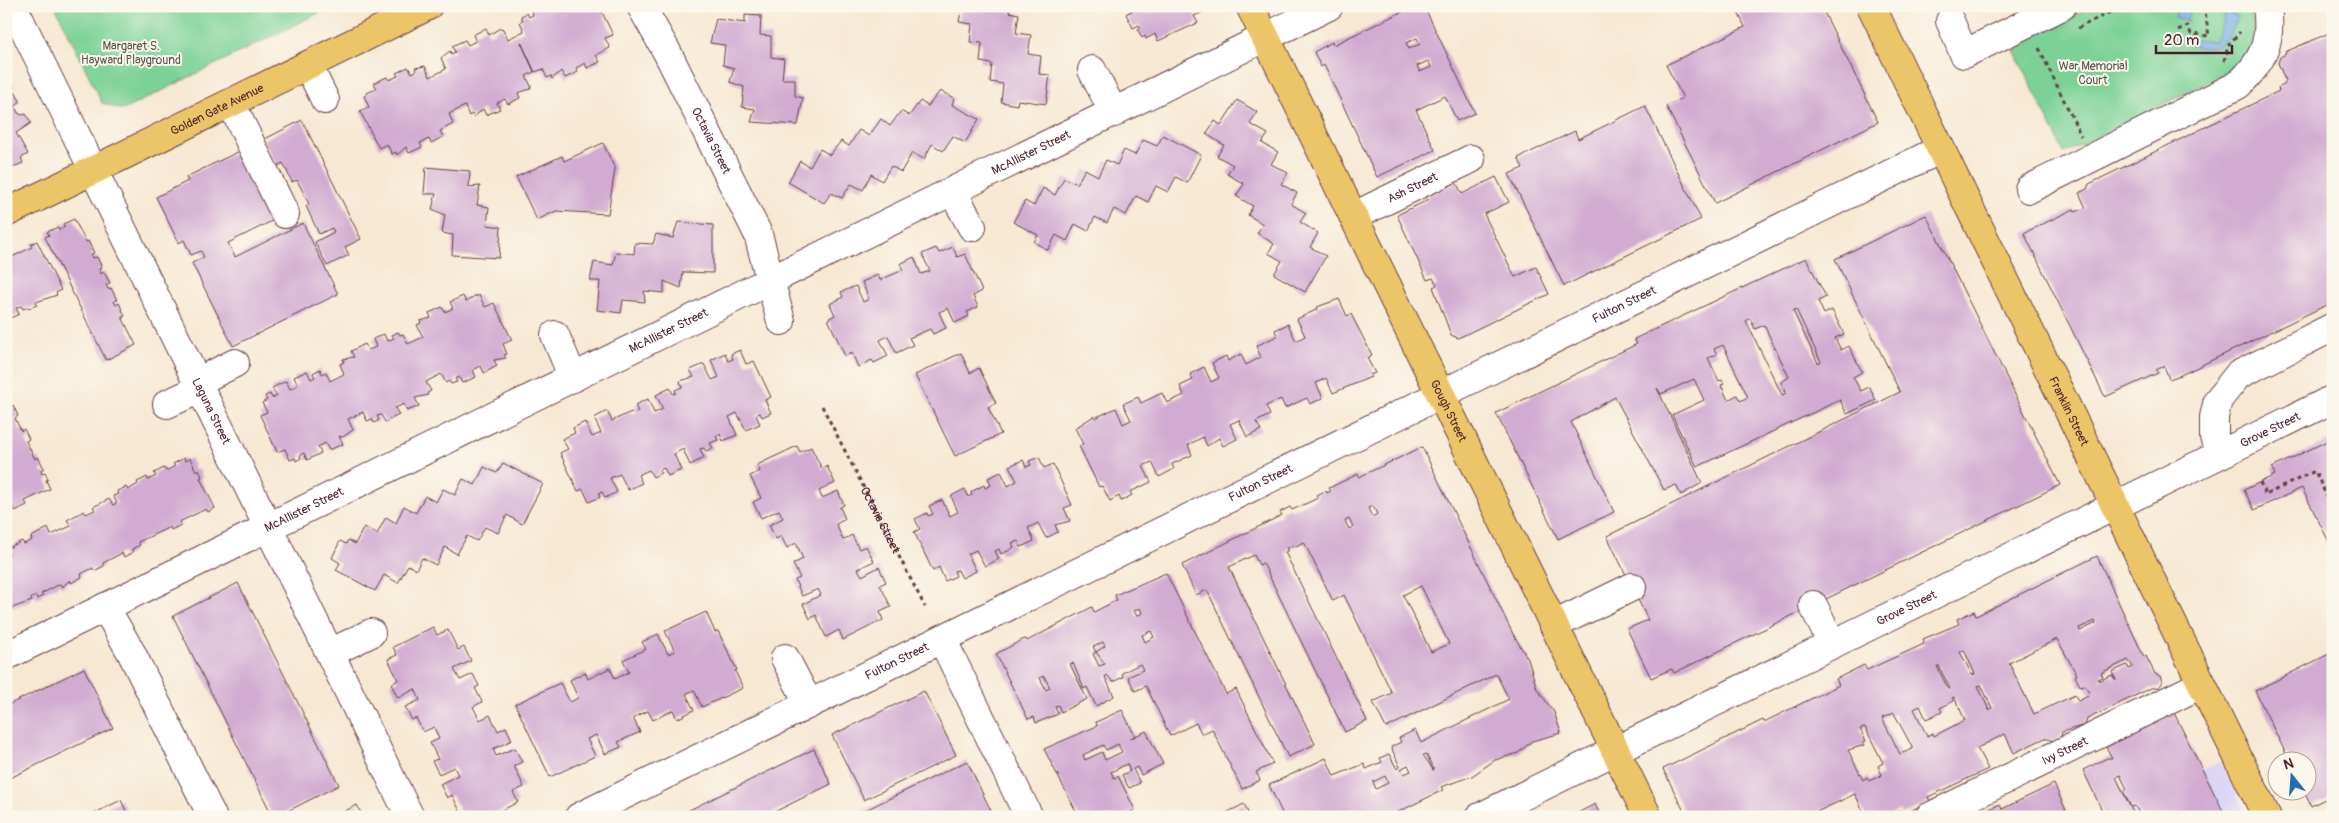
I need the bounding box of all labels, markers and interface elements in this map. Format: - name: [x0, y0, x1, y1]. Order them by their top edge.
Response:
- scale bar: [2156, 22, 2233, 54]
- text: 20 m: [2164, 31, 2199, 50]
- park label: Margaret S. Hayward Playground: [81, 39, 181, 68]
- park label: War Memorial Court: [2058, 59, 2128, 88]
- street label: Golden Gate Avenue: [168, 80, 266, 139]
- street label: Octavia Street: [688, 105, 734, 177]
- street label: McAllister Street: [989, 127, 1073, 178]
- street label: Ash Street: [1385, 169, 1440, 206]
- street label: Fulton Street: [1590, 282, 1659, 326]
- street label: McAllister Street: [626, 305, 710, 356]
- street label: Franklin Street: [2046, 374, 2092, 449]
- street label: Laguna Street: [189, 375, 234, 447]
- street label: Gough Street: [1427, 377, 1470, 445]
- street label: Grove Street: [2238, 409, 2303, 451]
- street label: Fulton Street: [1226, 461, 1295, 505]
- street label: McAllister Street: [262, 484, 346, 535]
- street label: Octavia Street: [857, 484, 904, 556]
- street label: Grove Street: [1874, 587, 1939, 629]
- street label: Fulton Street: [862, 639, 931, 683]
- street label: Ivy Street: [2039, 733, 2090, 768]
- north arrow: [2266, 750, 2316, 800]
- text: N: [2281, 755, 2295, 774]

